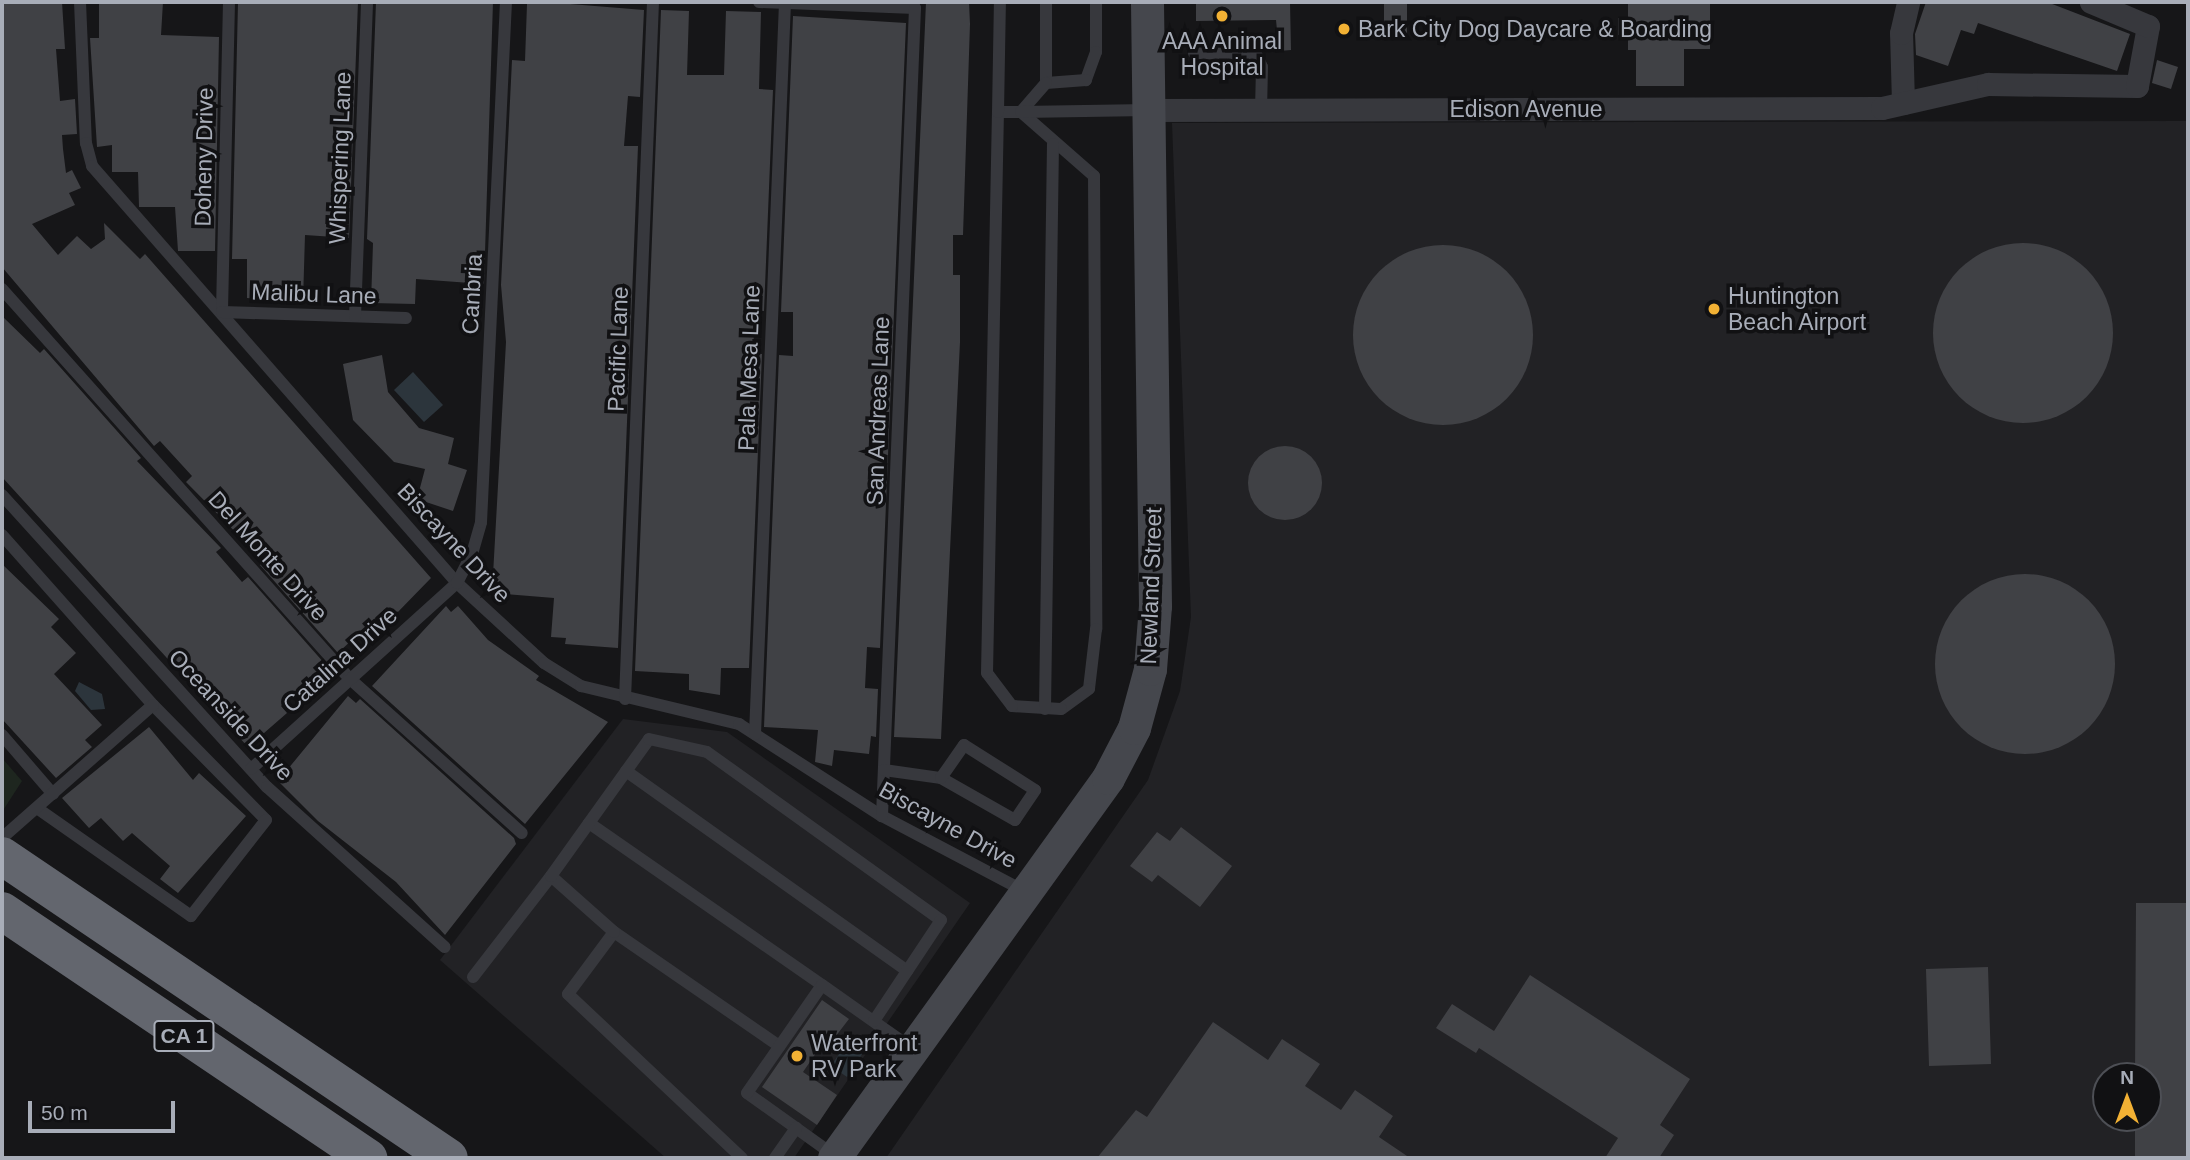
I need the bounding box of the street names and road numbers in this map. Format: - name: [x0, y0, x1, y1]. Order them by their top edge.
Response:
- street label: Whispering Lane: [323, 71, 357, 245]
- street label: Doheny Drive: [189, 87, 219, 227]
- street label: Edison Avenue: [1449, 95, 1603, 123]
- street label: Canbria: [456, 253, 488, 335]
- street label: Malibu Lane: [251, 278, 377, 310]
- street label: Pala Mesa Lane: [732, 284, 766, 452]
- street label: Pacific Lane: [602, 286, 634, 412]
- street label: San Andreas Lane: [861, 315, 895, 507]
- street label: Biscayne Drive: [392, 477, 516, 609]
- street label: Del Monte Drive: [203, 485, 333, 627]
- street label: Newland Street: [1134, 507, 1168, 665]
- street label: Catalina Drive: [277, 601, 403, 719]
- street label: Oceanside Drive: [163, 643, 299, 787]
- street label: Biscayne Drive: [874, 776, 1022, 874]
- road number: CA 1: [152, 1018, 216, 1054]

